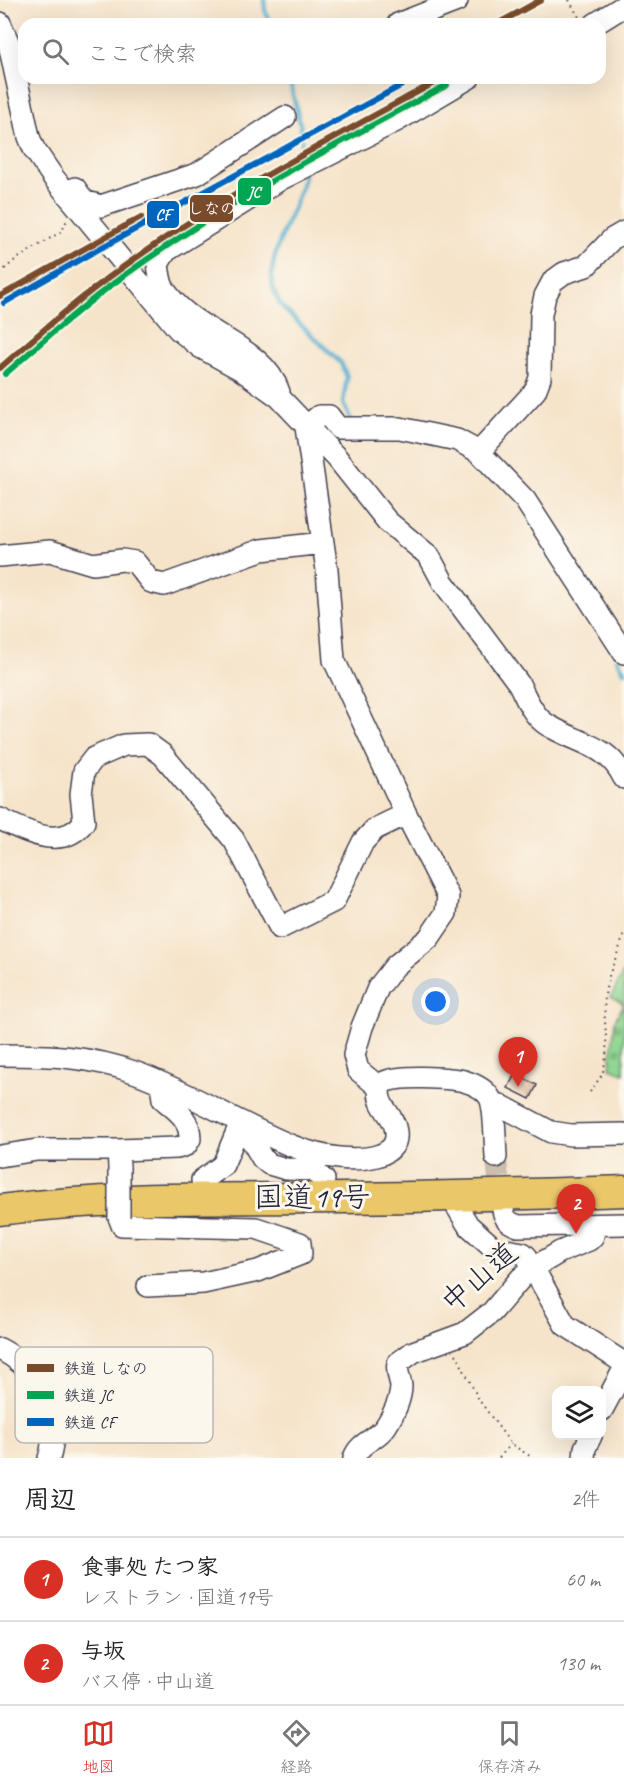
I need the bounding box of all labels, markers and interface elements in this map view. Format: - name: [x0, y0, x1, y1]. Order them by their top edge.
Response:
- search box: [18, 18, 606, 84]
- icon: search: [39, 35, 72, 68]
- text: ここで検索: [87, 40, 197, 68]
- line badge: JC: [237, 177, 272, 206]
- text: JC: [247, 182, 263, 202]
- line badge: しなの: [189, 194, 234, 223]
- text: しなの: [188, 199, 236, 219]
- line badge: CF: [146, 200, 180, 229]
- text: CF: [155, 205, 174, 225]
- your location: [421, 987, 450, 1016]
- pin: 1: [498, 1038, 538, 1087]
- street label: 国道19号: [254, 1178, 371, 1216]
- pin: 2: [556, 1184, 596, 1234]
- street label: 中山道: [433, 1233, 525, 1321]
- legend: [15, 1347, 213, 1443]
- text: 鉄道 しなの: [64, 1359, 148, 1379]
- text: 鉄道 JC: [64, 1386, 115, 1406]
- map controls: [552, 1386, 606, 1440]
- button: layers: [552, 1386, 606, 1440]
- text: 鉄道 CF: [64, 1413, 118, 1433]
- text: 周辺: [24, 1483, 76, 1516]
- text: 2件: [571, 1487, 600, 1512]
- text: 食事処 たつ家: [81, 1553, 218, 1581]
- text: 1: [39, 1567, 48, 1592]
- text: 60 m: [566, 1567, 600, 1592]
- text: レストラン · 国道19号: [81, 1585, 274, 1610]
- text: 与坂: [81, 1637, 125, 1665]
- text: 2: [39, 1651, 48, 1676]
- text: 130 m: [557, 1651, 600, 1676]
- text: バス停 · 中山道: [81, 1669, 214, 1694]
- tab: 地図: [82, 1717, 115, 1777]
- tab: 経路: [280, 1717, 313, 1777]
- tab: 保存済み: [478, 1717, 542, 1777]

